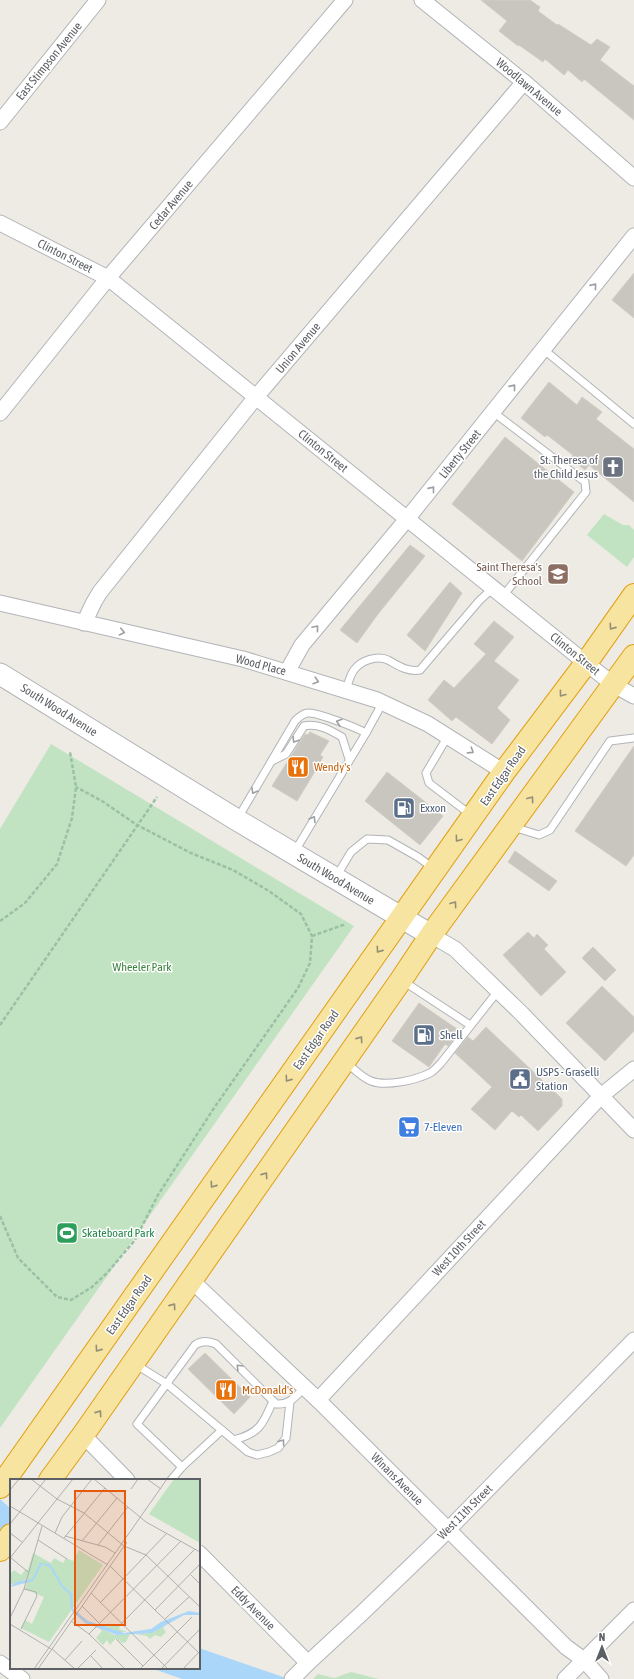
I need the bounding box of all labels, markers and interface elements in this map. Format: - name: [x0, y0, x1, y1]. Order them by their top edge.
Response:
- street label: East Stimpson Avenue: [13, 19, 85, 103]
- street label: Woodlawn Avenue: [493, 55, 565, 119]
- street label: Cedar Avenue: [146, 177, 196, 233]
- street label: Clinton Street: [35, 236, 95, 276]
- one-way arrow: [589, 283, 596, 290]
- street label: Union Avenue: [273, 320, 323, 376]
- one-way arrow: [508, 385, 515, 392]
- street label: Clinton Street: [295, 427, 351, 476]
- street label: Liberty Street: [436, 427, 484, 481]
- place label: St. Theresa of the Child Jesus: [534, 453, 599, 481]
- church icon: St. Theresa of the Child Jesus: [600, 454, 626, 480]
- one-way arrow: [427, 486, 434, 493]
- place label: Saint Theresa's School: [476, 560, 543, 588]
- school or university icon: Saint Theresa's School: [545, 561, 571, 587]
- one-way arrow: [609, 623, 616, 630]
- one-way arrow: [311, 625, 318, 633]
- one-way arrow: [119, 627, 125, 635]
- street label: Clinton Street: [547, 630, 603, 679]
- street label: Wood Place: [234, 652, 288, 678]
- one-way arrow: [312, 676, 319, 685]
- street label: South Wood Avenue: [18, 681, 100, 739]
- one-way arrow: [560, 690, 567, 697]
- one-way arrow: [336, 718, 343, 727]
- one-way arrow: [292, 736, 300, 743]
- street label: East Edgar Road: [477, 744, 529, 808]
- one-way arrow: [467, 746, 474, 754]
- restaurant icon: Wendy's: [285, 754, 311, 780]
- place label: Wendy's: [314, 760, 350, 774]
- one-way arrow: [251, 787, 258, 794]
- fuel station icon: Exxon: [391, 795, 417, 821]
- one-way arrow: [526, 796, 534, 803]
- place label: Exxon: [420, 801, 446, 815]
- one-way arrow: [309, 816, 316, 824]
- one-way arrow: [456, 834, 463, 841]
- street label: South Wood Avenue: [295, 850, 377, 908]
- one-way arrow: [449, 901, 457, 908]
- one-way arrow: [376, 946, 384, 953]
- park label: Wheeler Park: [112, 960, 172, 974]
- street label: East Edgar Road: [290, 1008, 342, 1072]
- fuel station icon: Shell: [411, 1022, 437, 1048]
- place label: Shell: [440, 1028, 463, 1042]
- one-way arrow: [355, 1036, 362, 1043]
- place label: USPS - Graselli Station: [536, 1065, 599, 1093]
- public building icon: USPS - Graselli Station: [507, 1066, 533, 1092]
- one-way arrow: [286, 1075, 293, 1082]
- supermarket icon: 7-Eleven: [396, 1114, 422, 1140]
- place label: 7-Eleven: [424, 1120, 462, 1134]
- one-way arrow: [260, 1172, 268, 1179]
- one-way arrow: [211, 1181, 218, 1188]
- street label: West 10th Street: [429, 1217, 489, 1279]
- sports icon: Skateboard Park: [54, 1220, 80, 1246]
- place label: Skateboard Park: [82, 1226, 155, 1240]
- street label: East Edgar Road: [103, 1273, 155, 1337]
- one-way arrow: [168, 1304, 175, 1311]
- one-way arrow: [95, 1345, 103, 1352]
- one-way arrow: [236, 1364, 244, 1371]
- restaurant icon: McDonald's: [213, 1377, 239, 1403]
- place label: McDonald's: [242, 1383, 293, 1397]
- one-way arrow: [94, 1410, 102, 1417]
- one-way arrow: [277, 1439, 285, 1446]
- street label: Winans Avenue: [368, 1450, 426, 1508]
- inset map: [10, 1479, 200, 1669]
- street label: West 11th Street: [435, 1481, 496, 1542]
- street label: Eddy Avenue: [228, 1583, 278, 1633]
- north arrow: [582, 1627, 622, 1667]
- text: N: [599, 1631, 605, 1643]

